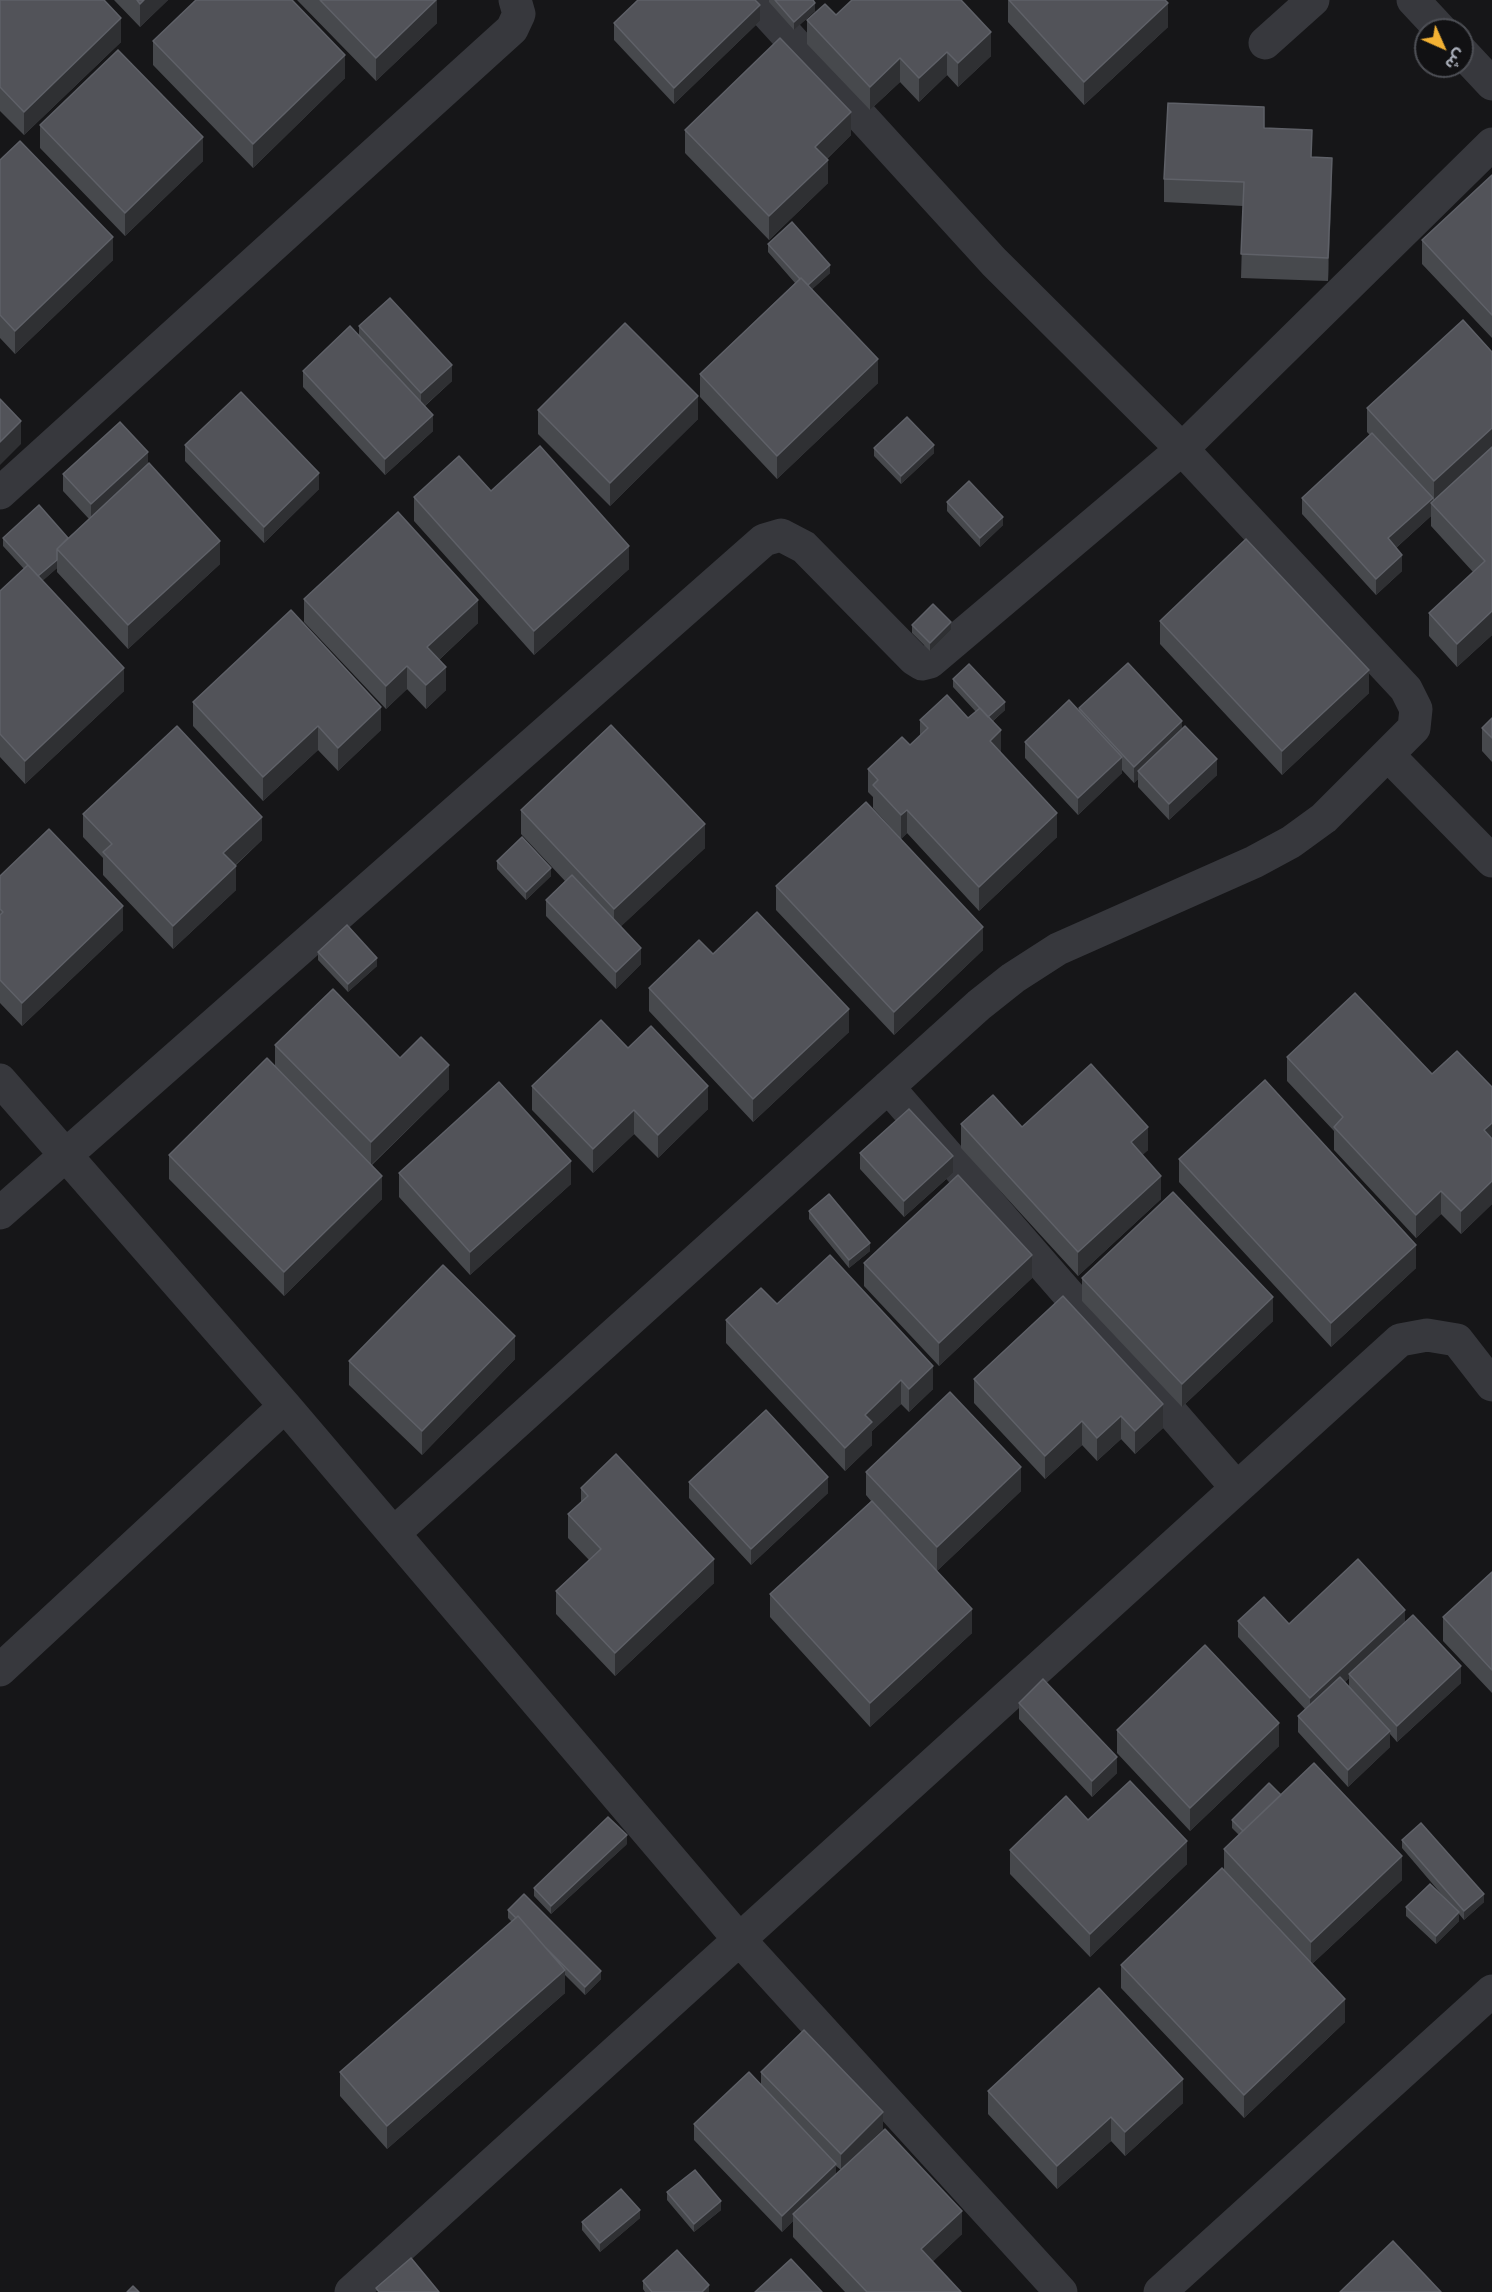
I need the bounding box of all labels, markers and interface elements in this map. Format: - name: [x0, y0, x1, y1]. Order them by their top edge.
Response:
- north arrow: [1414, 18, 1474, 78]
- text: ش: [1440, 44, 1472, 76]

